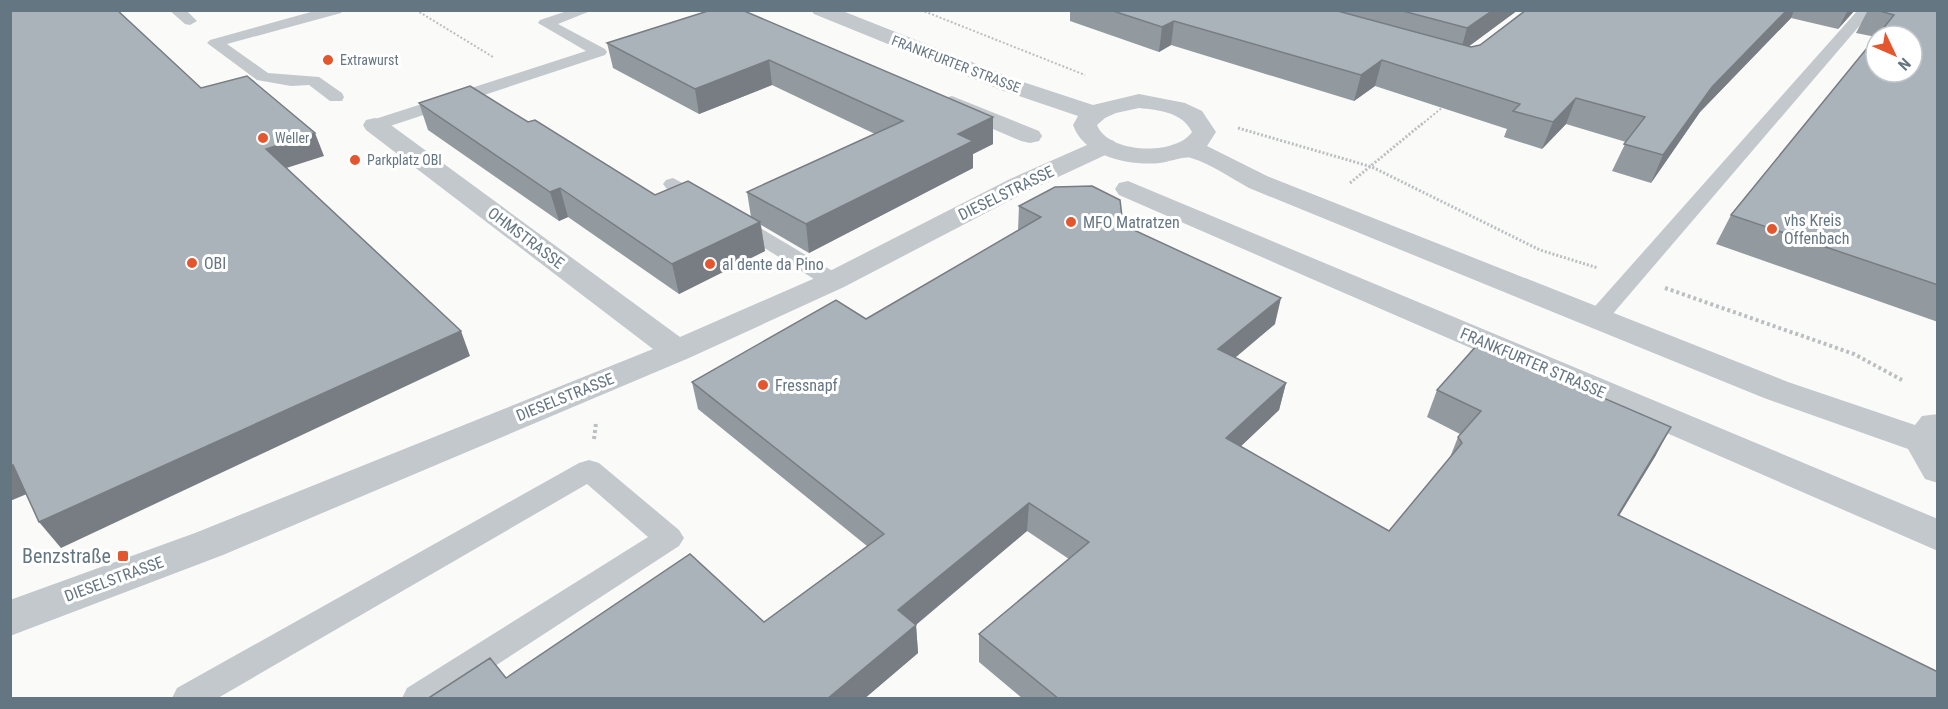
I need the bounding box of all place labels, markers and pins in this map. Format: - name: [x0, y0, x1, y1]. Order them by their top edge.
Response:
- place label: Extrawurst: [340, 52, 399, 68]
- marker: Extrawurst: [321, 53, 335, 67]
- place label: Weller: [275, 130, 309, 146]
- marker: Weller: [256, 131, 270, 145]
- place label: Parkplatz OBI: [367, 152, 442, 168]
- marker: Parkplatz OBI: [348, 153, 362, 167]
- place label: vhs Kreis Offenbach: [1784, 211, 1849, 248]
- place label: MFO Matratzen: [1083, 213, 1180, 232]
- marker: MFO Matratzen: [1064, 215, 1078, 229]
- marker: vhs Kreis Offenbach: [1765, 222, 1779, 236]
- place label: OBI: [204, 254, 226, 273]
- place label: al dente da Pino: [722, 255, 824, 274]
- marker: OBI: [185, 256, 199, 270]
- marker: al dente da Pino: [703, 257, 717, 271]
- place label: Fressnapf: [775, 376, 838, 395]
- marker: Fressnapf: [756, 378, 770, 392]
- place label: Benzstraße: [22, 544, 111, 568]
- marker: Benzstraße: [116, 549, 130, 563]

